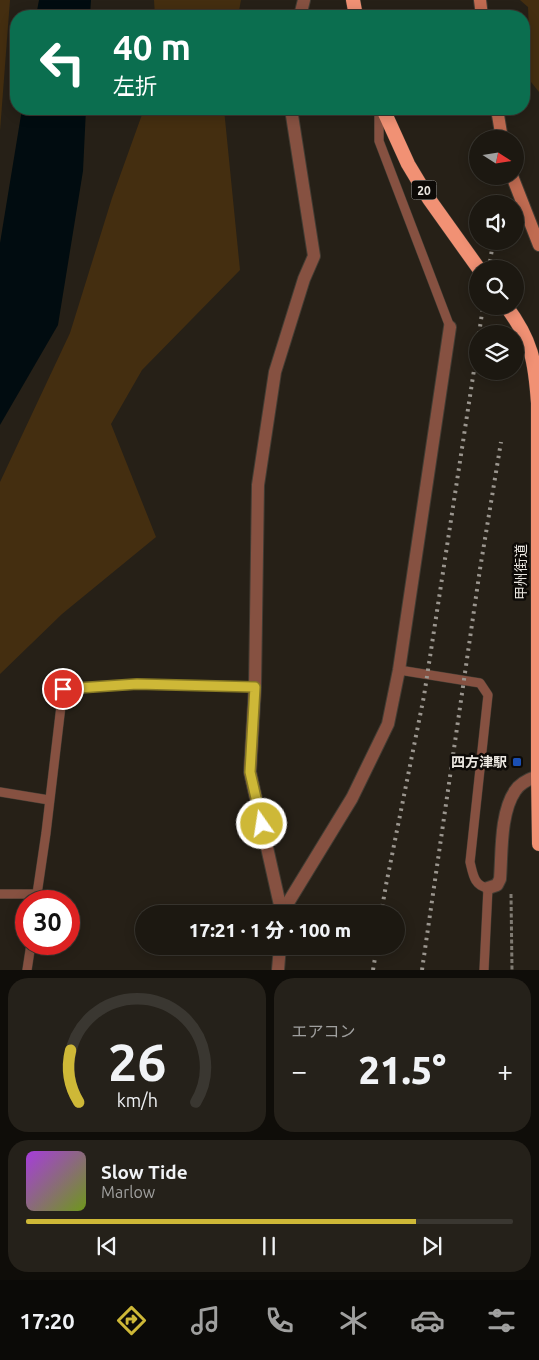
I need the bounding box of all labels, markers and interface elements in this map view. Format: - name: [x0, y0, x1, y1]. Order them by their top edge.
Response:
- text: 40 m: [113, 27, 191, 67]
- icon: left: [30, 30, 95, 95]
- text: 左折: [113, 73, 157, 98]
- north arrow: [469, 130, 524, 185]
- map controls: [469, 130, 524, 380]
- road number: 20: [412, 180, 436, 200]
- button: sound: [469, 195, 524, 250]
- button: search: [469, 260, 524, 315]
- button: layers: [469, 325, 524, 380]
- street label: 甲州街道: [513, 544, 529, 600]
- pin: [42, 668, 84, 710]
- icon: arrive: [49, 675, 77, 703]
- place label: 四方津駅: [451, 754, 507, 770]
- marker: 四方津駅: [511, 756, 523, 768]
- position arrow: [235, 797, 287, 849]
- speed limit sign: 30: [15, 890, 80, 955]
- text: 17:21 · 1 分 · 100 m: [189, 919, 351, 941]
- text: エアコン: [292, 1022, 356, 1040]
- text: 26: [107, 1033, 166, 1091]
- text: 21.5°: [359, 1049, 446, 1091]
- text: −: [292, 1055, 307, 1086]
- text: +: [497, 1055, 513, 1086]
- text: km/h: [116, 1090, 157, 1110]
- text: Slow Tide: [101, 1161, 188, 1183]
- text: Marlow: [101, 1183, 155, 1201]
- icon: previous: [93, 1232, 121, 1260]
- icon: pause: [255, 1232, 283, 1260]
- icon: next: [418, 1232, 446, 1260]
- icon: directions: [114, 1303, 149, 1338]
- icon: music: [188, 1303, 223, 1338]
- icon: phone: [262, 1303, 297, 1338]
- icon: climate: [336, 1303, 371, 1338]
- icon: car: [410, 1303, 445, 1338]
- icon: filters: [484, 1303, 519, 1338]
- text: 17:20: [20, 1308, 75, 1333]

